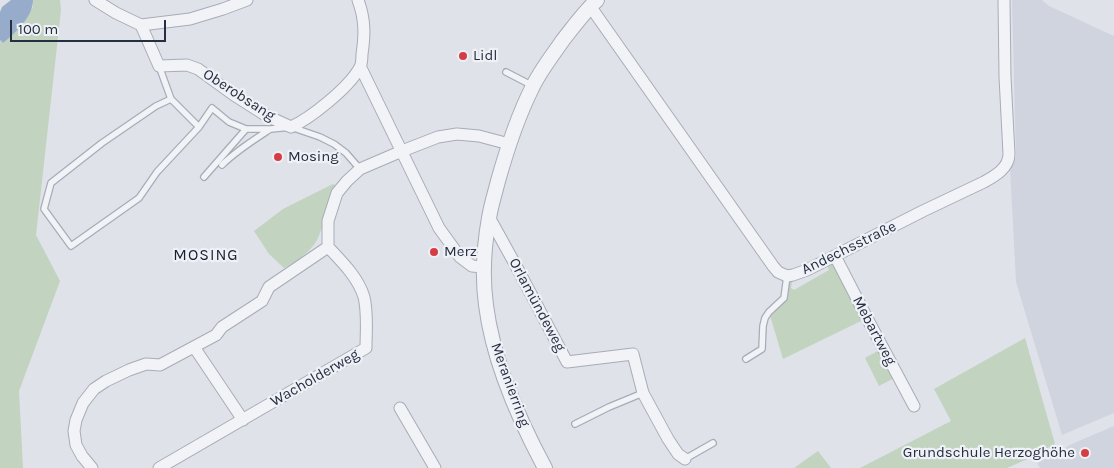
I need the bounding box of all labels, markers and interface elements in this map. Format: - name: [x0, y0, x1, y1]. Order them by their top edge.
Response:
- scale bar: [12, 10, 169, 42]
- text: 100 m: [18, 20, 58, 38]
- place label: Lidl: [473, 47, 498, 65]
- marker: Lidl: [457, 50, 469, 62]
- street label: Oberobsang: [200, 65, 278, 125]
- place label: Mosing: [288, 148, 339, 166]
- marker: Mosing: [272, 151, 284, 163]
- street label: Andechsstraße: [799, 217, 899, 279]
- place label: Merz: [444, 243, 477, 261]
- district label: MOSING: [173, 245, 239, 265]
- marker: Merz: [428, 246, 440, 258]
- street label: Orlamündeweg: [505, 255, 569, 355]
- street label: Mebartweg: [848, 293, 900, 369]
- street label: Meranierring: [486, 341, 534, 429]
- street label: Wacholderweg: [267, 345, 363, 411]
- place label: Grundschule Herzoghöhe: [903, 444, 1075, 462]
- marker: Grundschule Herzoghöhe: [1079, 447, 1091, 459]

